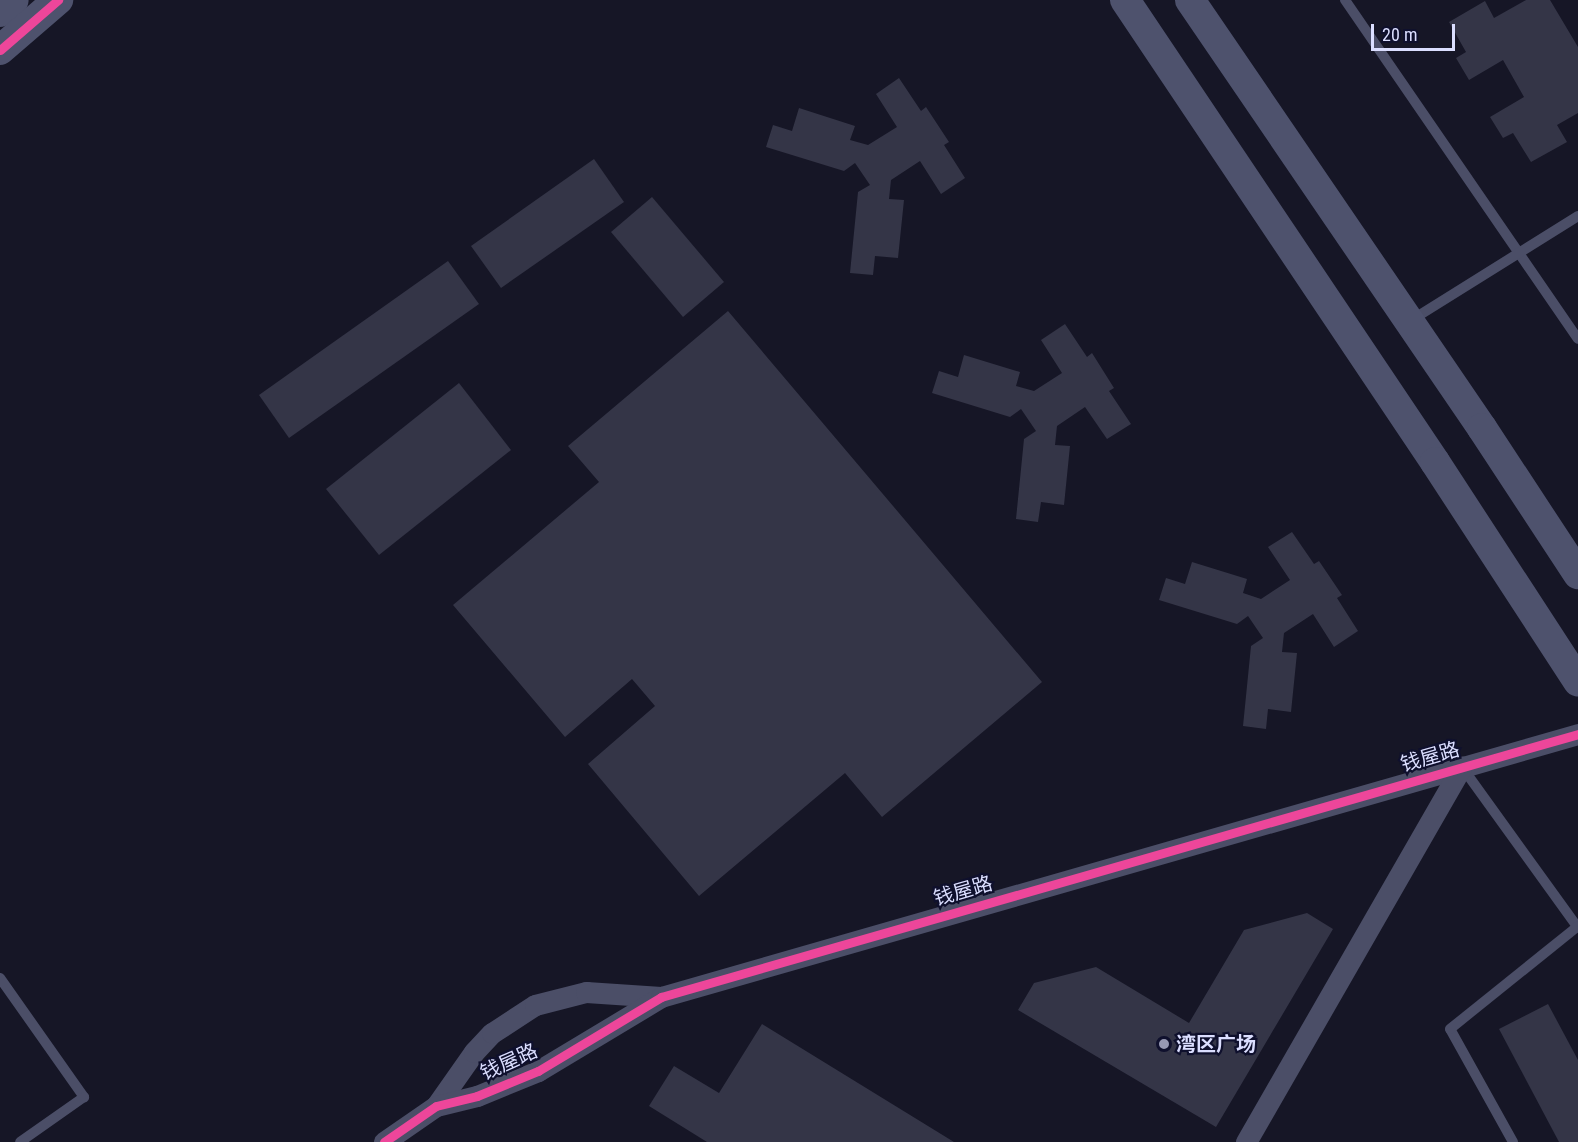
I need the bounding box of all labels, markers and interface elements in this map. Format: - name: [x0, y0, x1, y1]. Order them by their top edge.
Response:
- scale bar: [1374, 12, 1458, 50]
- text: 20 m: [1382, 24, 1417, 45]
- street label: 钱屋路: [1398, 737, 1462, 777]
- street label: 钱屋路: [931, 871, 995, 911]
- place label: 湾区广场: [1176, 1032, 1256, 1056]
- marker: 湾区广场: [1157, 1037, 1171, 1051]
- street label: 钱屋路: [477, 1039, 541, 1085]

